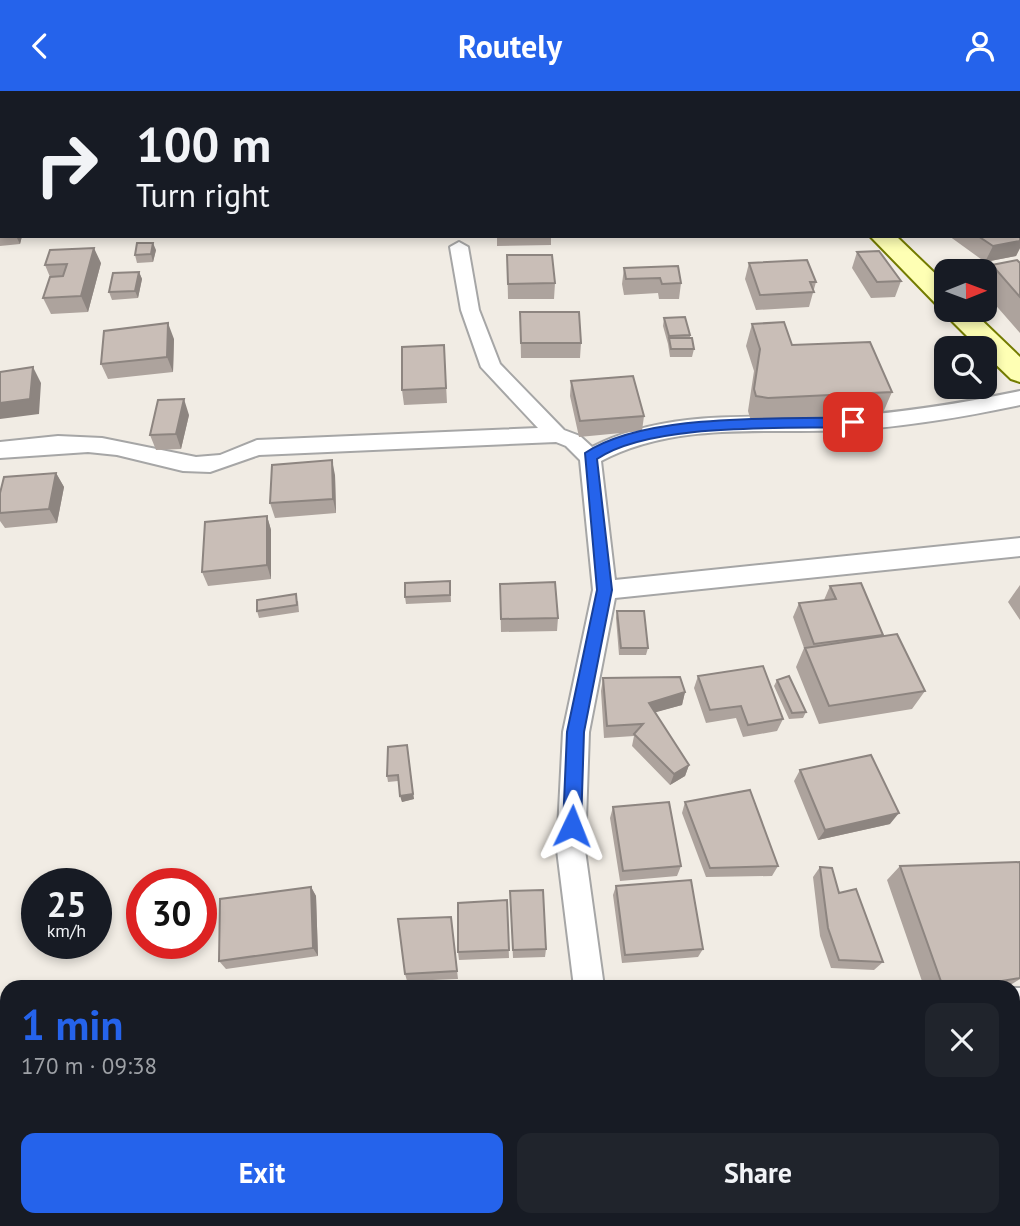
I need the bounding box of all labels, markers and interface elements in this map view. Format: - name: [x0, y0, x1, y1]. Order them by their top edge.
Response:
- text: Routely: [458, 25, 562, 67]
- icon: back: [21, 27, 59, 65]
- icon: person: [961, 27, 999, 65]
- text: 100 m: [136, 112, 271, 176]
- icon: right: [21, 119, 112, 210]
- text: Turn right: [136, 174, 270, 216]
- north arrow: [934, 259, 998, 322]
- map controls: [934, 259, 997, 399]
- button: search: [934, 336, 997, 399]
- pin: [823, 392, 883, 452]
- icon: arrive: [834, 403, 872, 441]
- position arrow: [535, 789, 609, 863]
- speed limit sign: 30: [126, 868, 217, 959]
- text: 25: [47, 881, 86, 927]
- text: km/h: [47, 919, 86, 942]
- text: 1 min: [21, 997, 123, 1052]
- button: close: [925, 1003, 999, 1077]
- text: 170 m · 09:38: [21, 1051, 157, 1080]
- button: Exit: [21, 1133, 503, 1213]
- button: Share: [517, 1133, 999, 1213]

